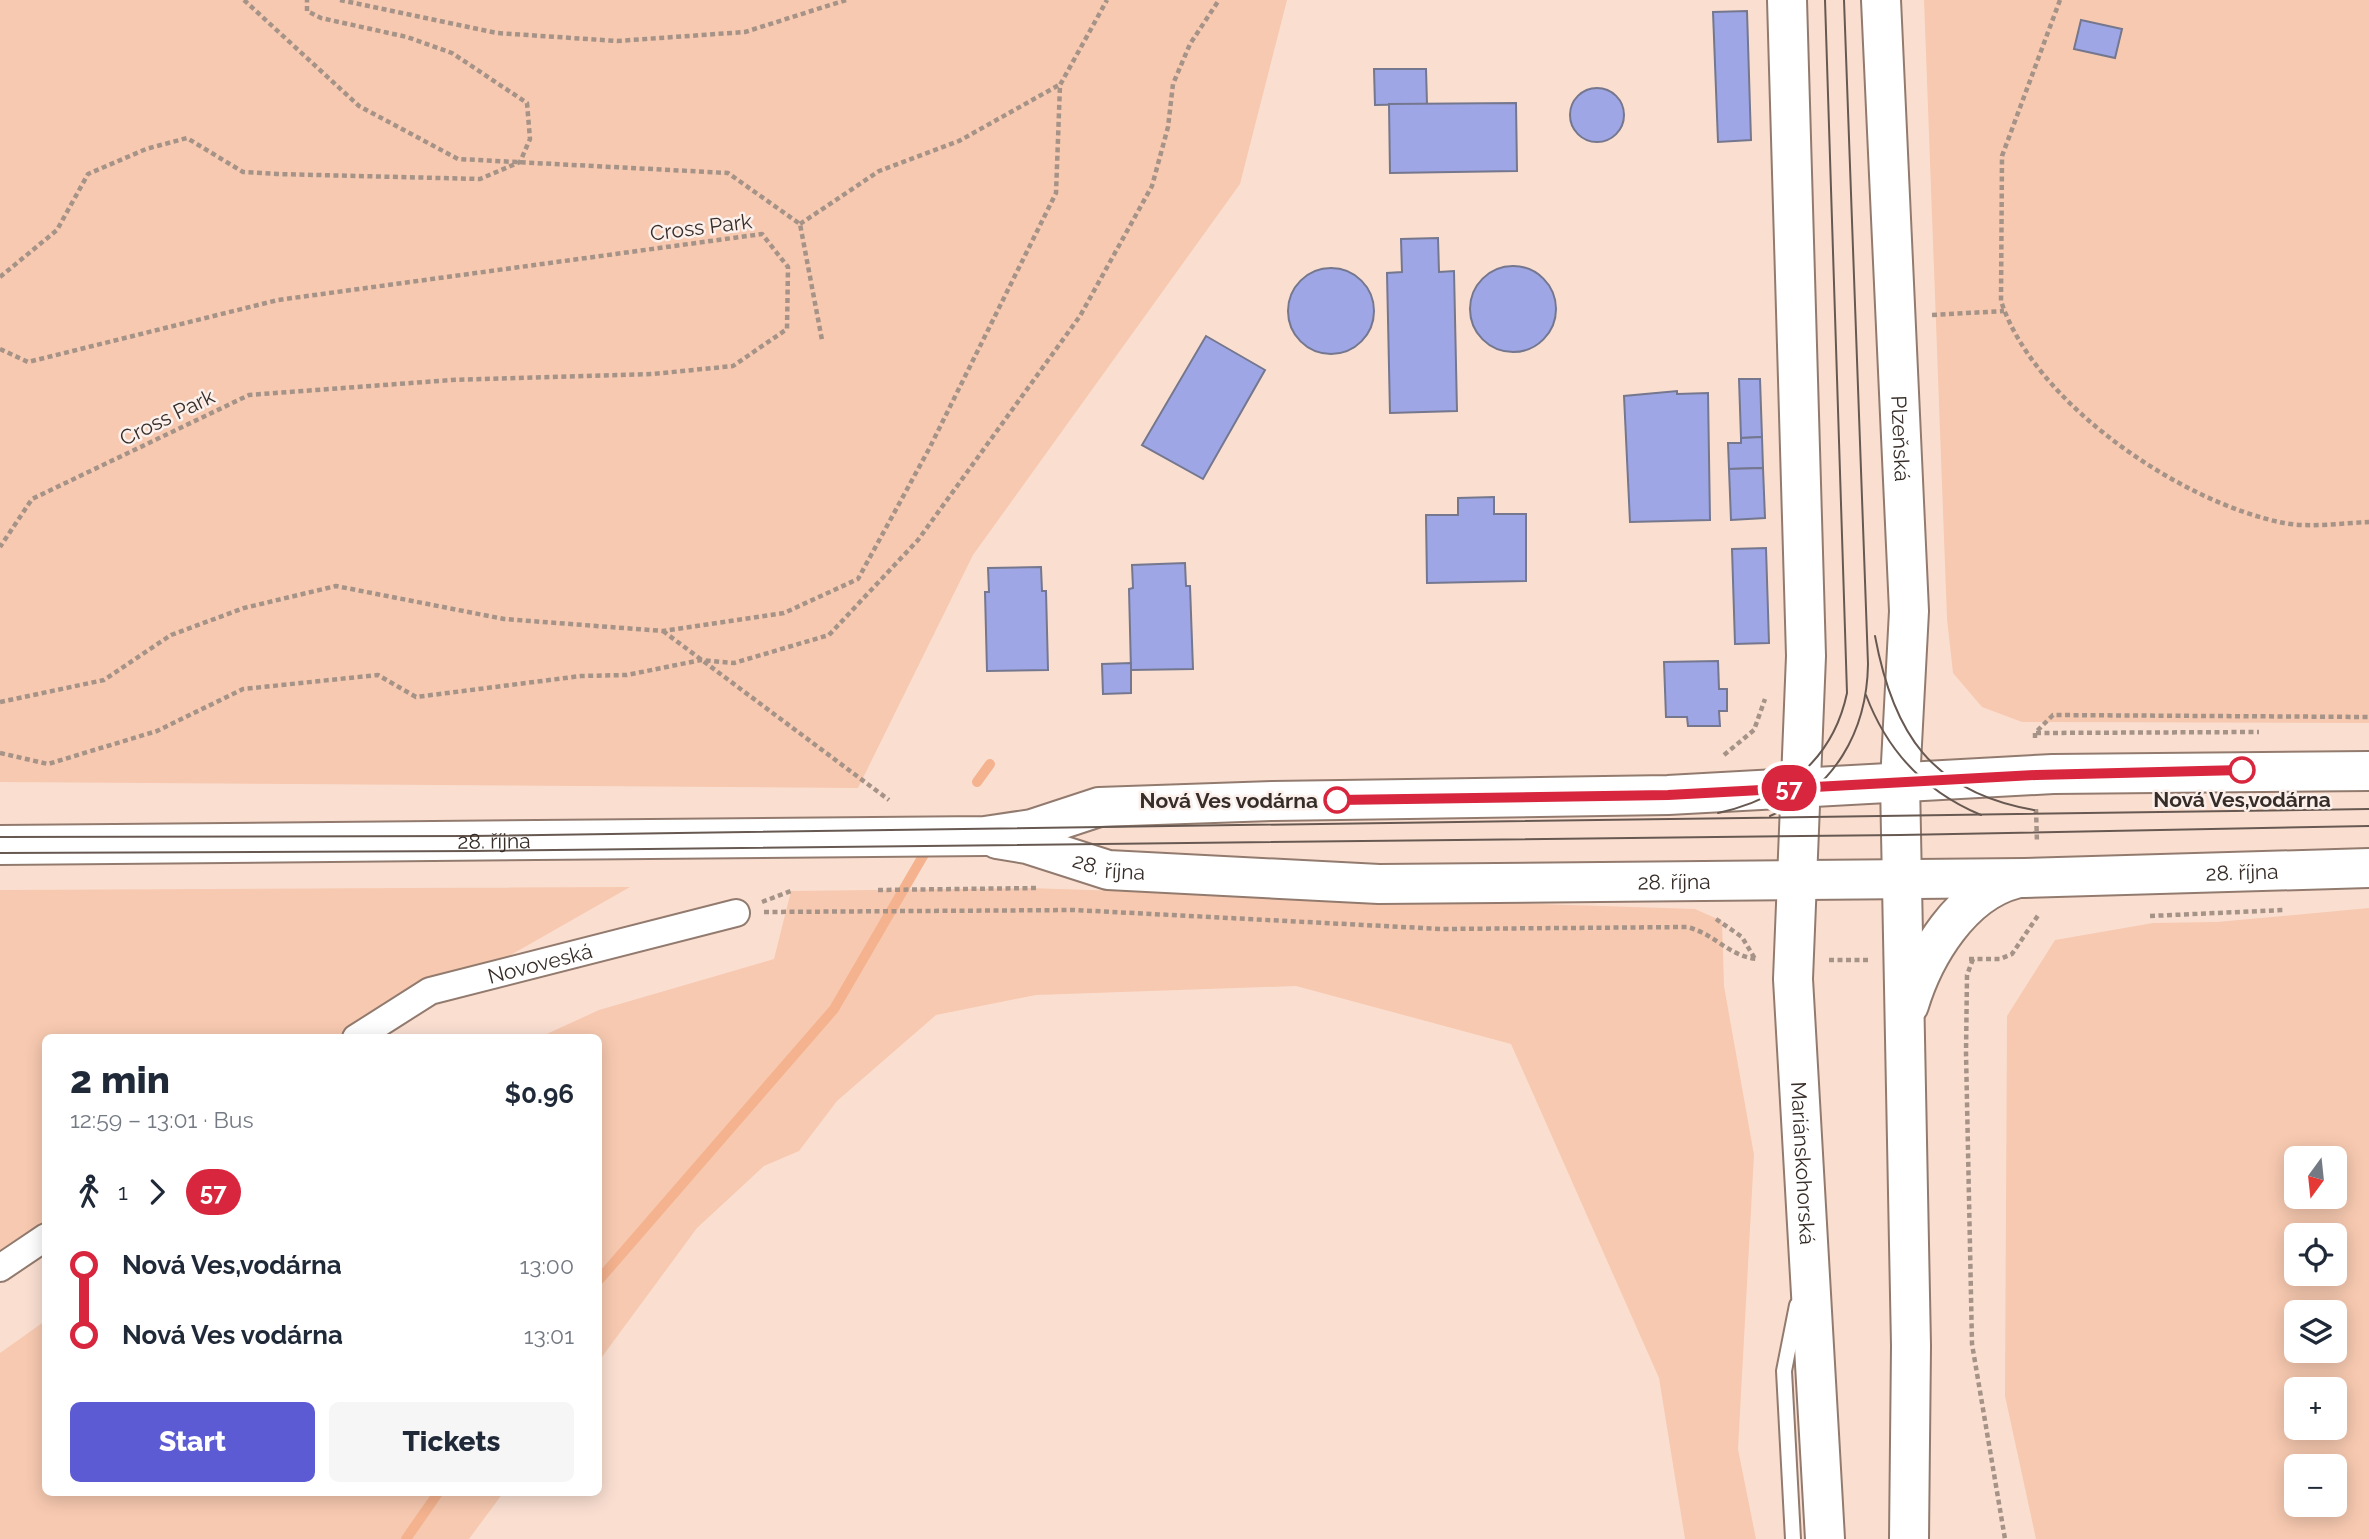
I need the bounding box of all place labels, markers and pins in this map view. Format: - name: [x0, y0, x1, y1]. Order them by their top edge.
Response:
- marker: Nová Ves,vodárna: [2229, 757, 2255, 783]
- marker: Nová Ves vodárna: [1324, 787, 1350, 813]
- place label: Nová Ves,vodárna: [2153, 787, 2331, 812]
- place label: Nová Ves vodárna: [1140, 788, 1318, 813]

